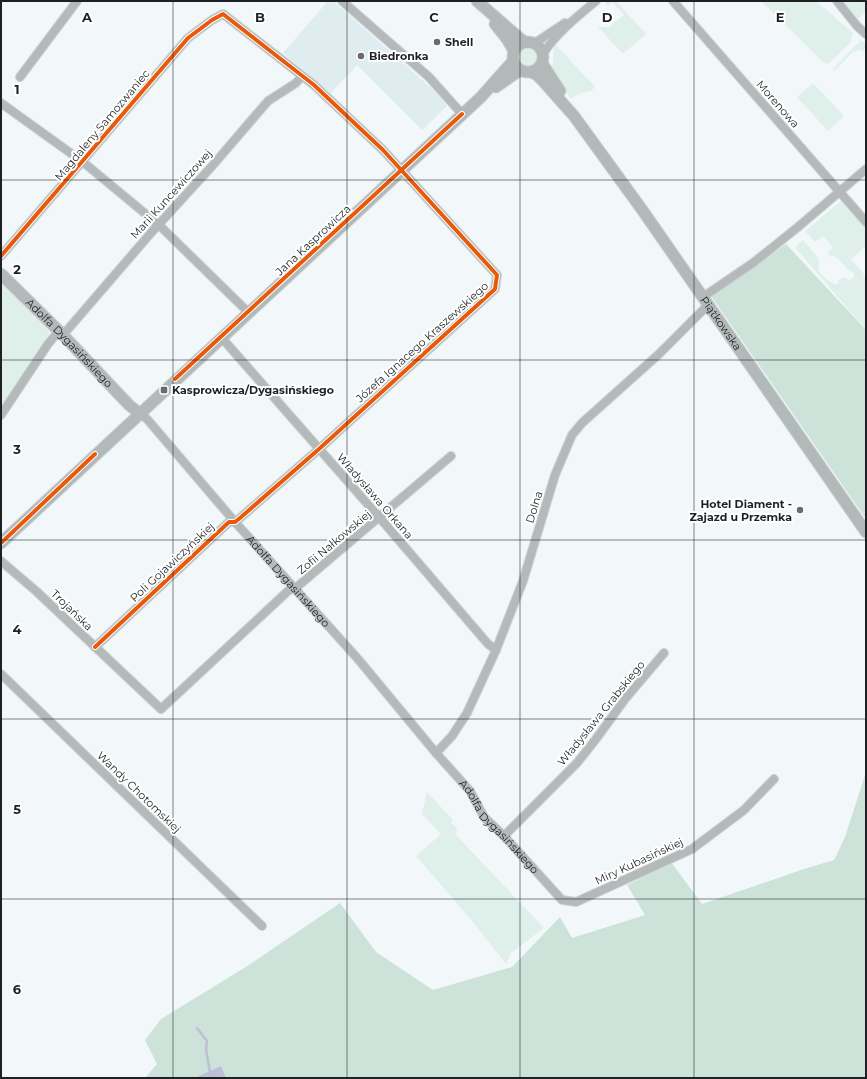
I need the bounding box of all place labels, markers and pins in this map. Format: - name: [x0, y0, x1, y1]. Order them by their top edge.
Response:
- place label: Shell: [445, 35, 473, 49]
- marker: Shell: [432, 37, 442, 47]
- place label: Biedronka: [369, 49, 429, 63]
- marker: Biedronka: [356, 51, 366, 61]
- place label: Kasprowicza/Dygasińskiego: [172, 383, 334, 397]
- marker: Kasprowicza/Dygasińskiego: [159, 385, 169, 395]
- place label: Hotel Diament - Zajazd u Przemka: [689, 497, 792, 524]
- marker: Hotel Diament - Zajazd u Przemka: [795, 505, 805, 515]

